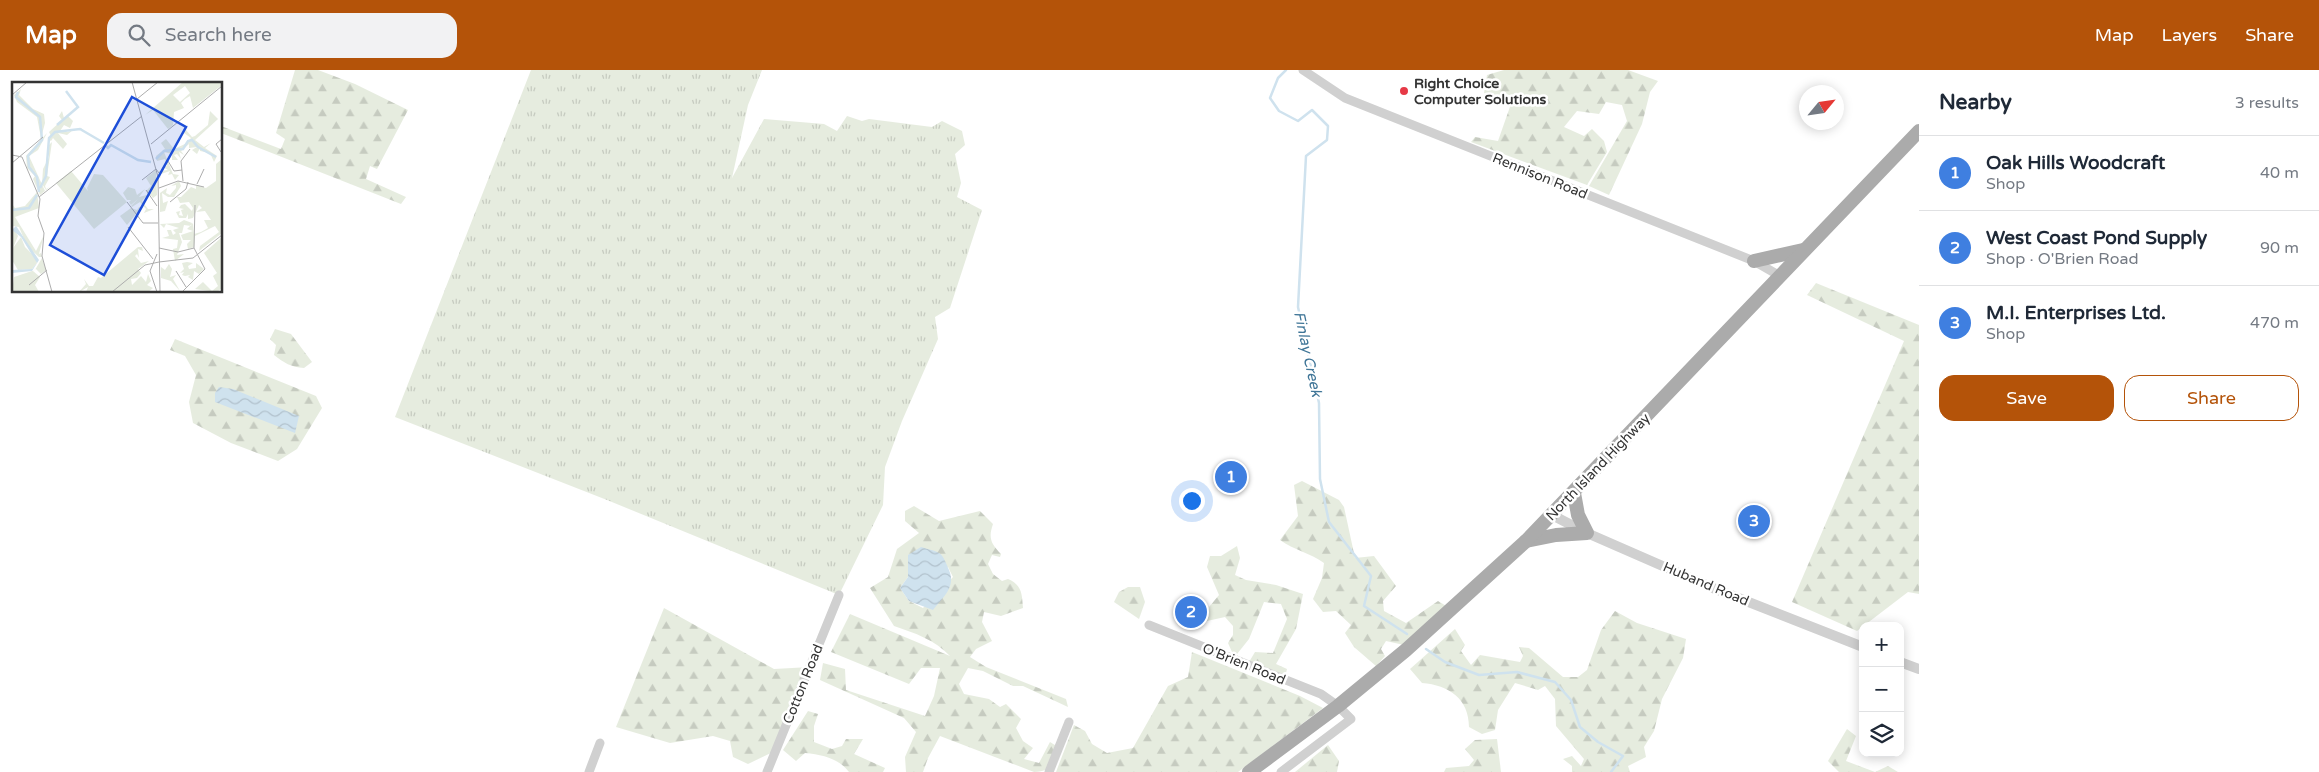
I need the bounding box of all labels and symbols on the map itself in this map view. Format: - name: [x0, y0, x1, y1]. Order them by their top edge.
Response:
- place label: Right Choice Computer Solutions: [1414, 75, 1546, 108]
- inset map: [12, 82, 222, 292]
- marker: Right Choice Computer Solutions: [1398, 85, 1410, 97]
- north arrow: [1799, 85, 1844, 130]
- street label: Rennison Road: [1490, 149, 1590, 203]
- water label: Finlay Creek: [1290, 310, 1326, 400]
- street label: North Island Highway: [1542, 409, 1654, 524]
- pin: 1: [1215, 458, 1247, 496]
- your location: [1179, 488, 1205, 514]
- pin: 3: [1738, 502, 1770, 540]
- street label: Huband Road: [1660, 558, 1752, 610]
- pin: 2: [1175, 593, 1207, 631]
- street label: O'Brien Road: [1200, 640, 1288, 688]
- street label: Cotton Road: [779, 642, 827, 726]

